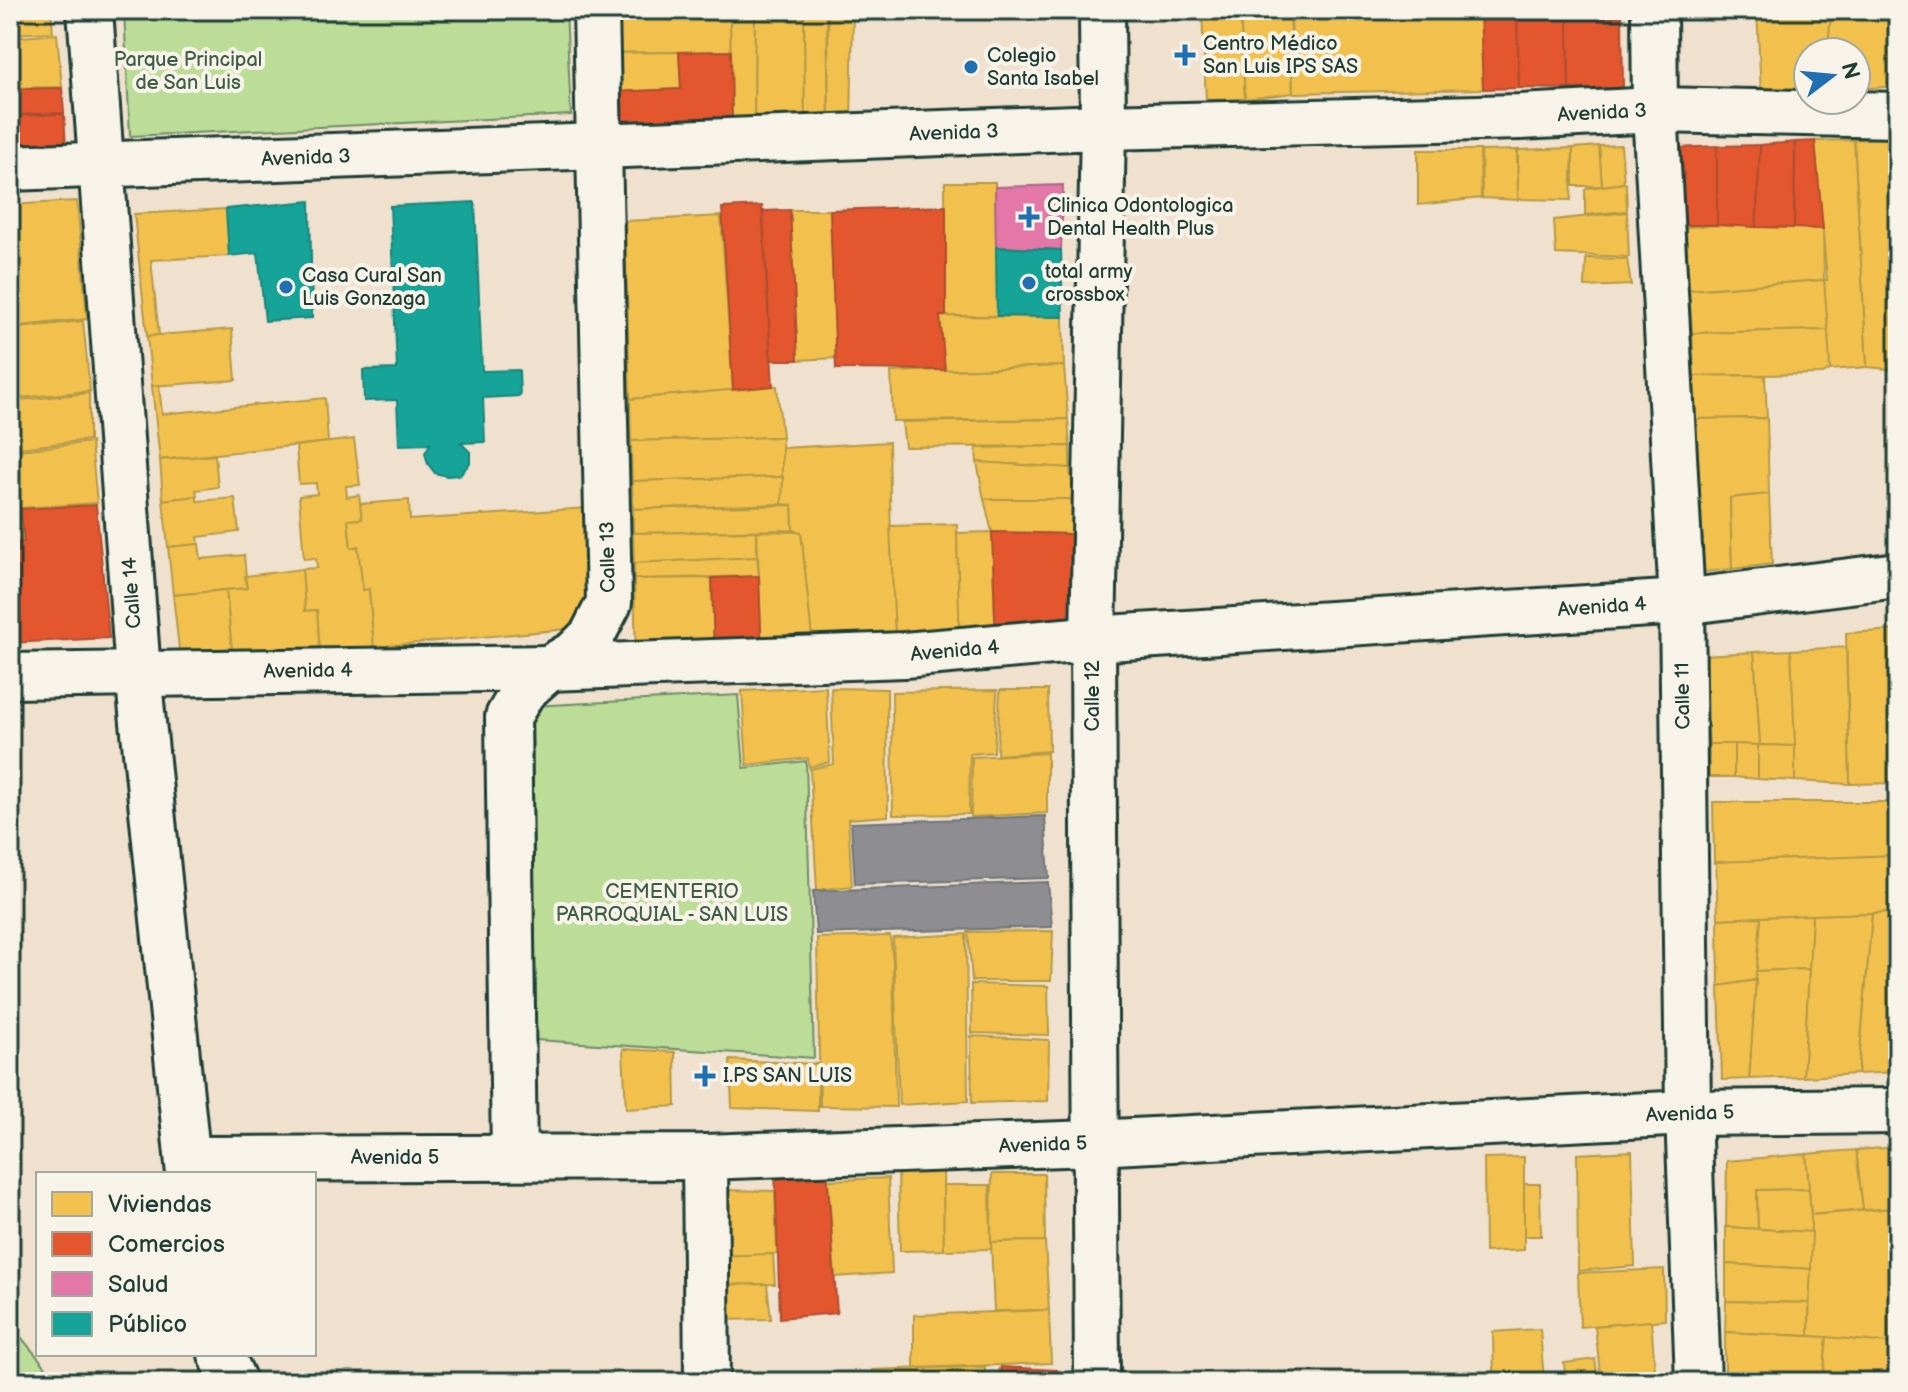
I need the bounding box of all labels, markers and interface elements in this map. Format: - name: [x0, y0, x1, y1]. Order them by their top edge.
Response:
- place label: Centro Médico San Luis IPS SAS: [1203, 32, 1358, 79]
- north arrow: [1792, 36, 1872, 116]
- place label: Colegio Santa Isabel: [987, 44, 1099, 91]
- marker: Centro Médico San Luis IPS SAS: [1174, 44, 1196, 66]
- park label: Parque Principal de San Luis: [114, 48, 262, 95]
- marker: Colegio Santa Isabel: [962, 58, 980, 76]
- text: N: [1835, 59, 1865, 83]
- street label: Avenida 3: [1557, 99, 1647, 127]
- street label: Avenida 3: [909, 119, 999, 147]
- street label: Avenida 3: [261, 144, 351, 172]
- place label: Clinica Odontologica Dental Health Plus: [1047, 194, 1234, 241]
- marker: Clinica Odontologica Dental Health Plus: [1018, 206, 1040, 228]
- place label: total army crossbox: [1045, 260, 1133, 307]
- place label: Casa Cural San Luis Gonzaga: [302, 264, 442, 311]
- marker: total army crossbox: [1020, 274, 1038, 292]
- marker: Casa Cural San Luis Gonzaga: [277, 278, 295, 296]
- street label: Calle 13: [595, 521, 621, 593]
- street label: Calle 14: [118, 556, 146, 630]
- street label: Avenida 4: [1557, 592, 1647, 622]
- street label: Avenida 4: [909, 635, 1001, 667]
- street label: Avenida 4: [263, 658, 353, 684]
- street label: Calle 12: [1081, 660, 1105, 732]
- street label: Calle 11: [1670, 662, 1696, 730]
- park label: CEMENTERIO PARROQUIAL - SAN LUIS: [556, 880, 788, 927]
- place label: I.PS SAN LUIS: [723, 1064, 852, 1088]
- marker: I.PS SAN LUIS: [694, 1065, 716, 1087]
- street label: Avenida 5: [1645, 1100, 1735, 1128]
- street label: Avenida 5: [998, 1131, 1088, 1159]
- street label: Avenida 5: [351, 1146, 439, 1170]
- legend: [36, 1172, 316, 1356]
- text: Viviendas: [108, 1190, 212, 1219]
- text: Comercios: [108, 1230, 225, 1259]
- text: Salud: [108, 1270, 169, 1299]
- text: Público: [108, 1310, 187, 1339]

